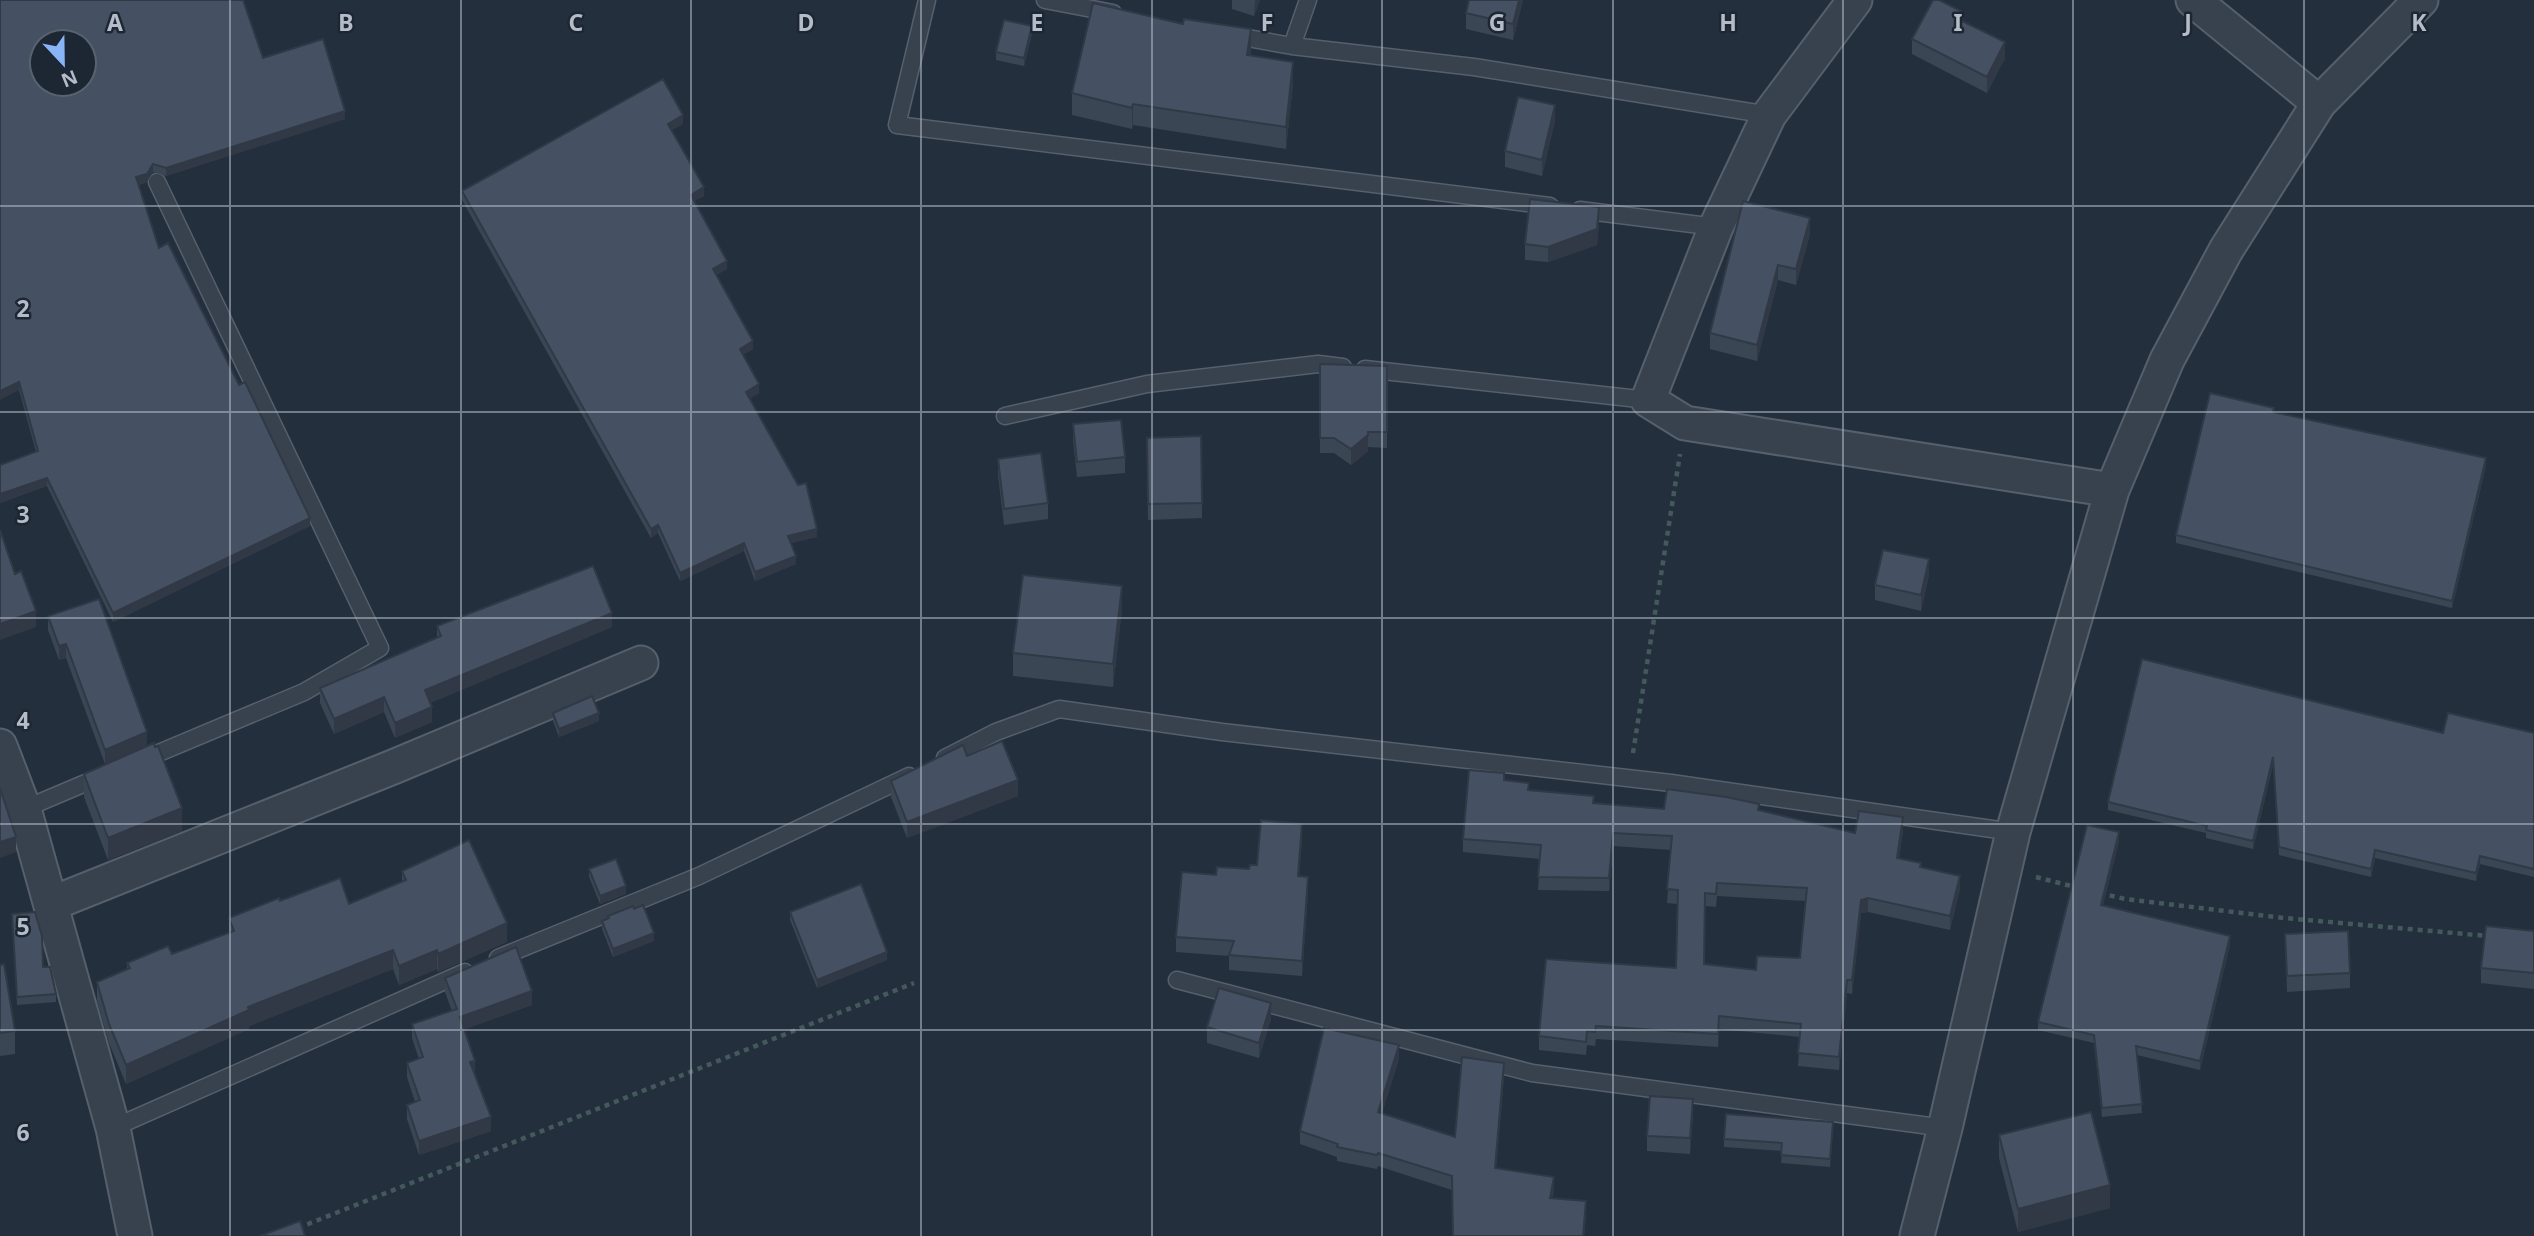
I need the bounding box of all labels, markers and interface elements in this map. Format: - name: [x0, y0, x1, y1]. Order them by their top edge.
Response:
- text: A: [107, 6, 123, 38]
- text: B: [338, 6, 354, 38]
- text: C: [569, 6, 584, 38]
- text: D: [798, 6, 814, 38]
- text: E: [1031, 6, 1043, 38]
- text: F: [1261, 6, 1273, 38]
- text: G: [1489, 6, 1505, 38]
- text: H: [1719, 6, 1737, 38]
- text: I: [1954, 6, 1963, 38]
- text: J: [2182, 6, 2192, 38]
- text: K: [2411, 6, 2427, 38]
- north arrow: [28, 28, 98, 98]
- text: N: [57, 64, 81, 94]
- text: 2: [16, 292, 30, 324]
- text: 3: [16, 498, 30, 530]
- text: 4: [16, 704, 30, 736]
- text: 5: [16, 910, 30, 942]
- text: 6: [16, 1116, 30, 1148]

